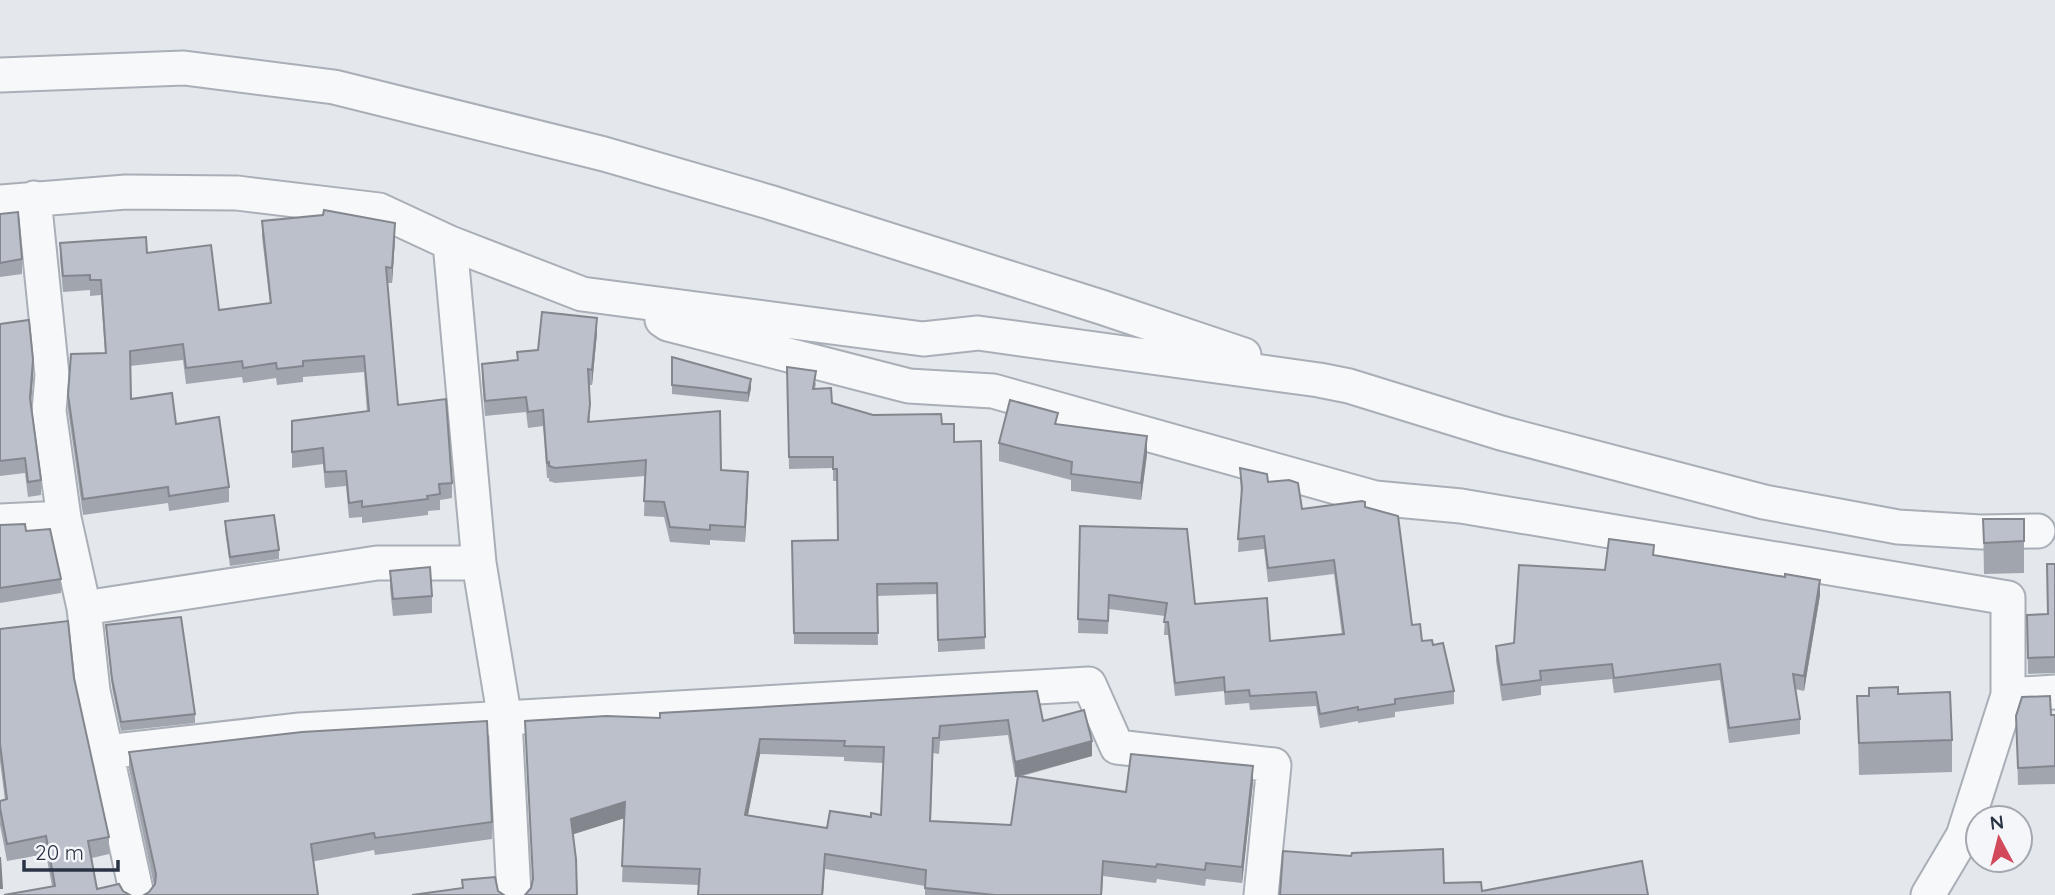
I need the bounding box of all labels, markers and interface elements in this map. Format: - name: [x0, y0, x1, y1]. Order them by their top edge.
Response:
- north arrow: [1964, 804, 2034, 874]
- text: N: [1989, 809, 2005, 835]
- scale bar: [24, 828, 119, 872]
- text: 20 m: [35, 839, 84, 865]

